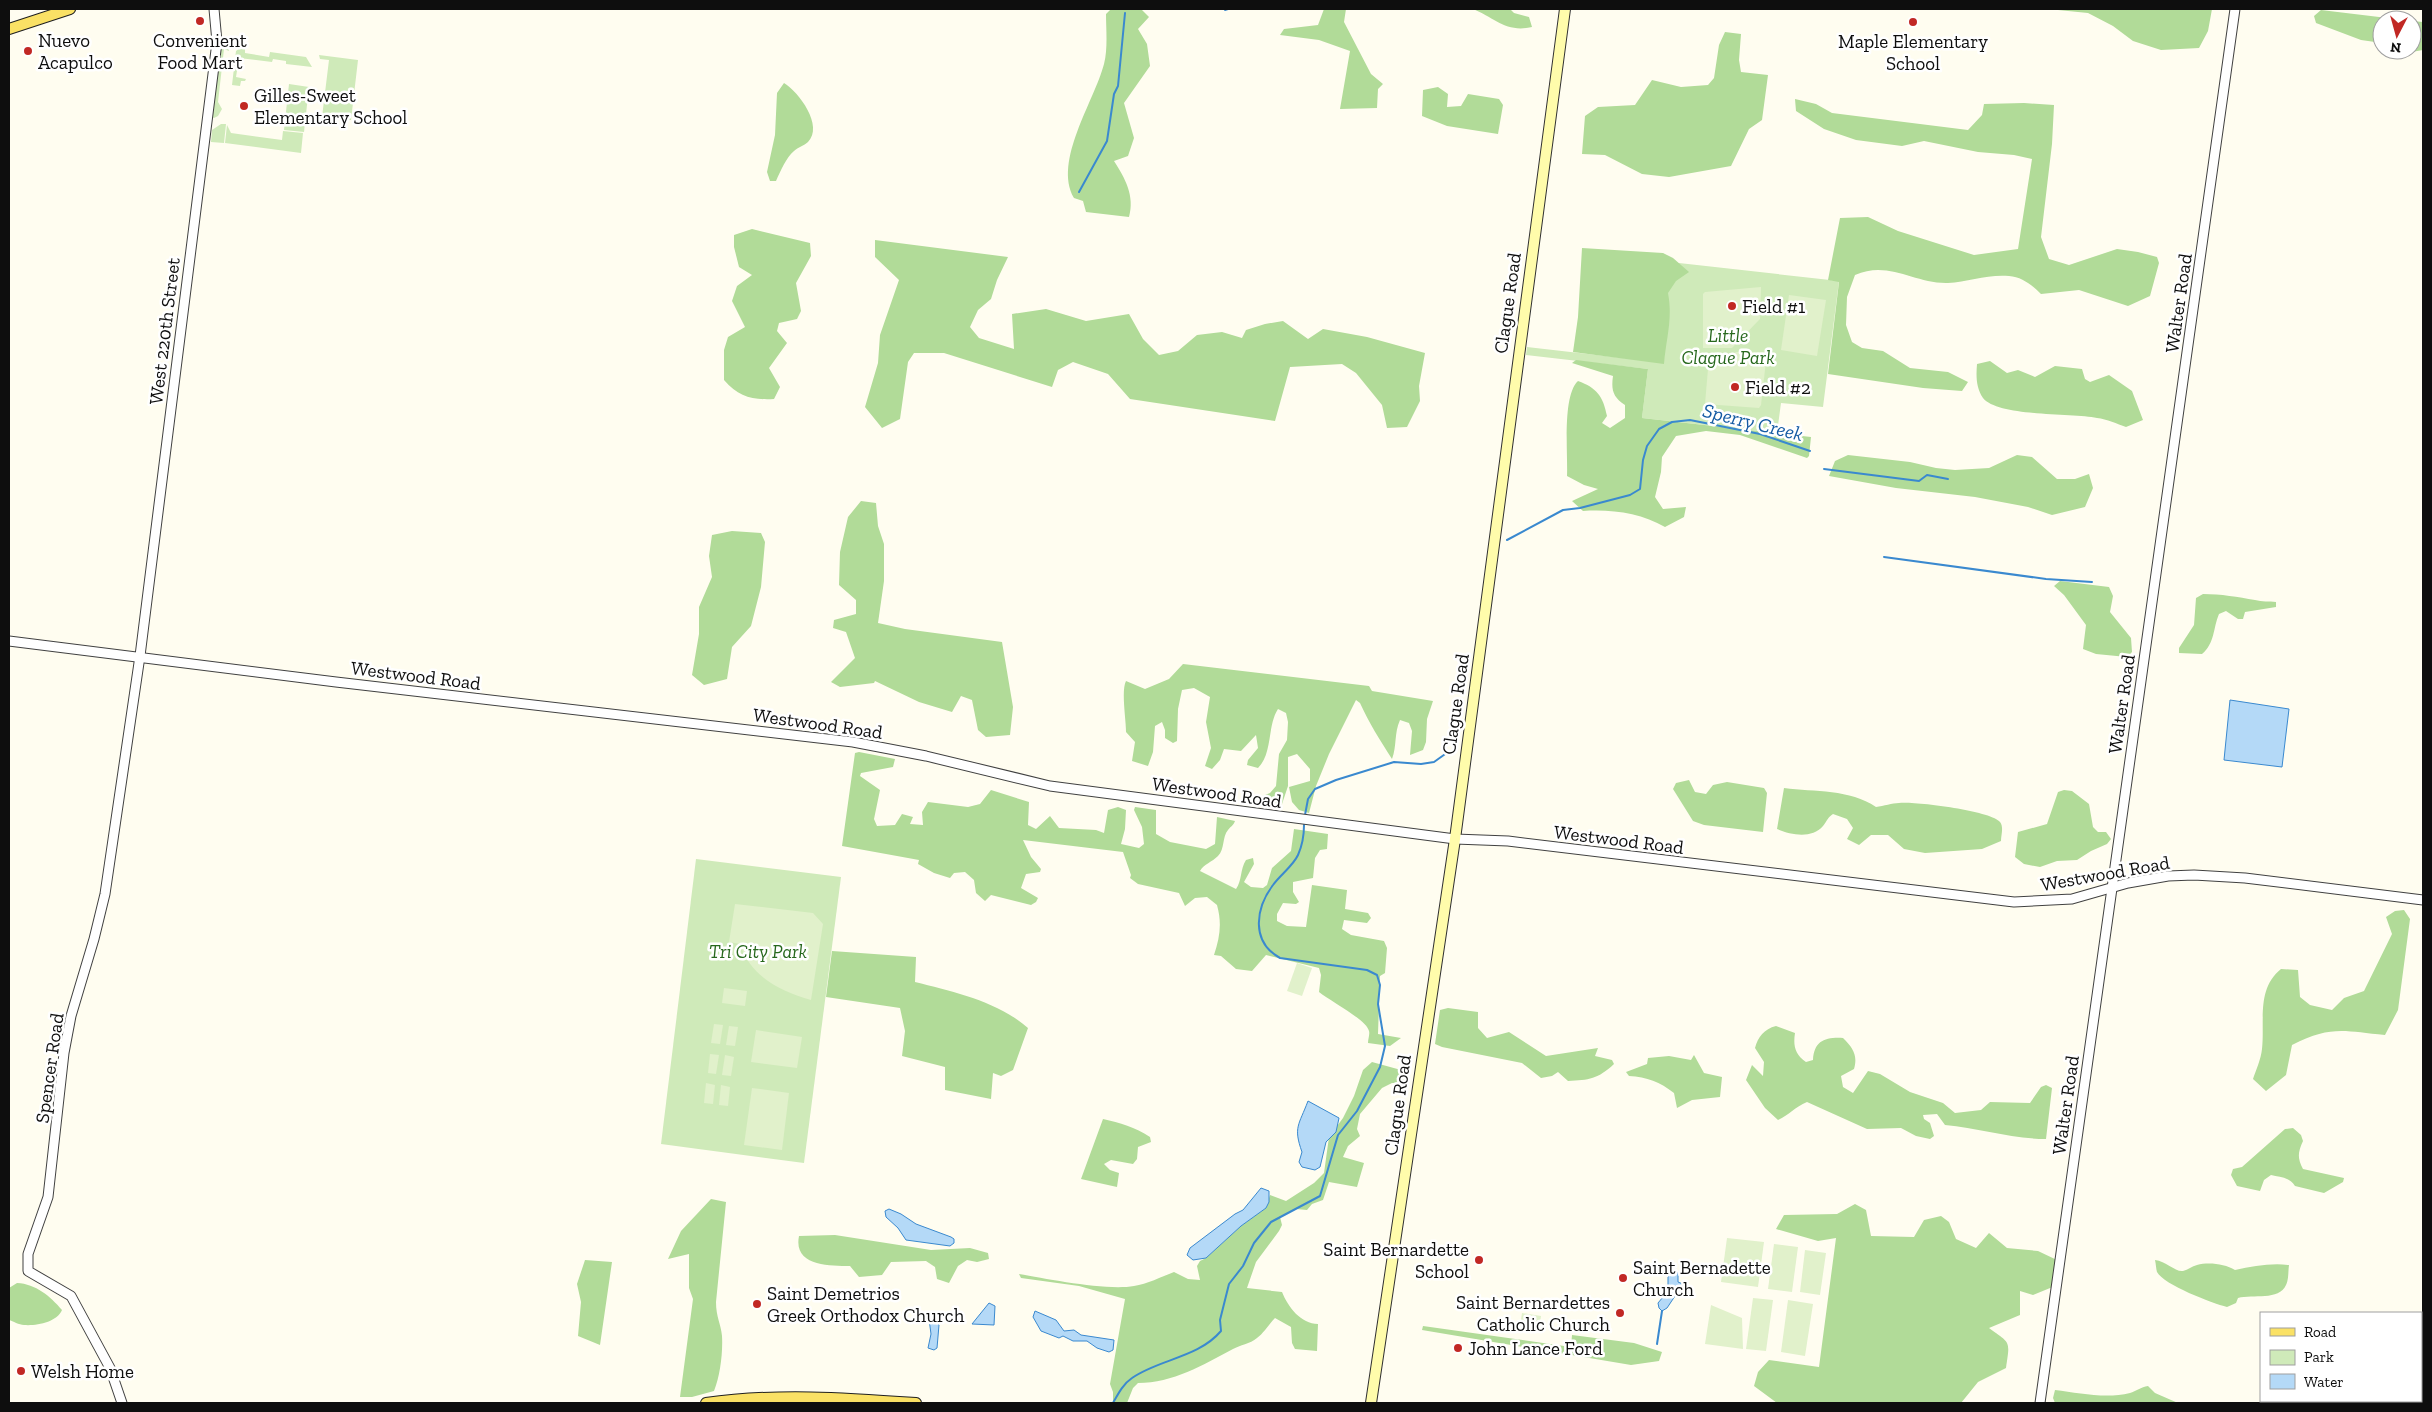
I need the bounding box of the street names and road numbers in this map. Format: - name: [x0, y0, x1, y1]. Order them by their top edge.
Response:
- street label: Clague Road: [1489, 251, 1526, 355]
- street label: Walter Road: [2160, 251, 2197, 354]
- street label: West 220th Street: [144, 256, 185, 406]
- street label: Clague Road: [1437, 652, 1474, 756]
- street label: Walter Road: [2103, 652, 2140, 755]
- street label: Westwood Road: [350, 656, 483, 695]
- street label: Westwood Road: [752, 703, 885, 744]
- street label: Westwood Road: [1151, 772, 1284, 813]
- street label: Westwood Road: [1553, 820, 1686, 859]
- street label: Westwood Road: [2039, 851, 2172, 896]
- street label: Spencer Road: [30, 1011, 69, 1125]
- street label: Clague Road: [1379, 1053, 1416, 1157]
- street label: Walter Road: [2047, 1053, 2084, 1156]

